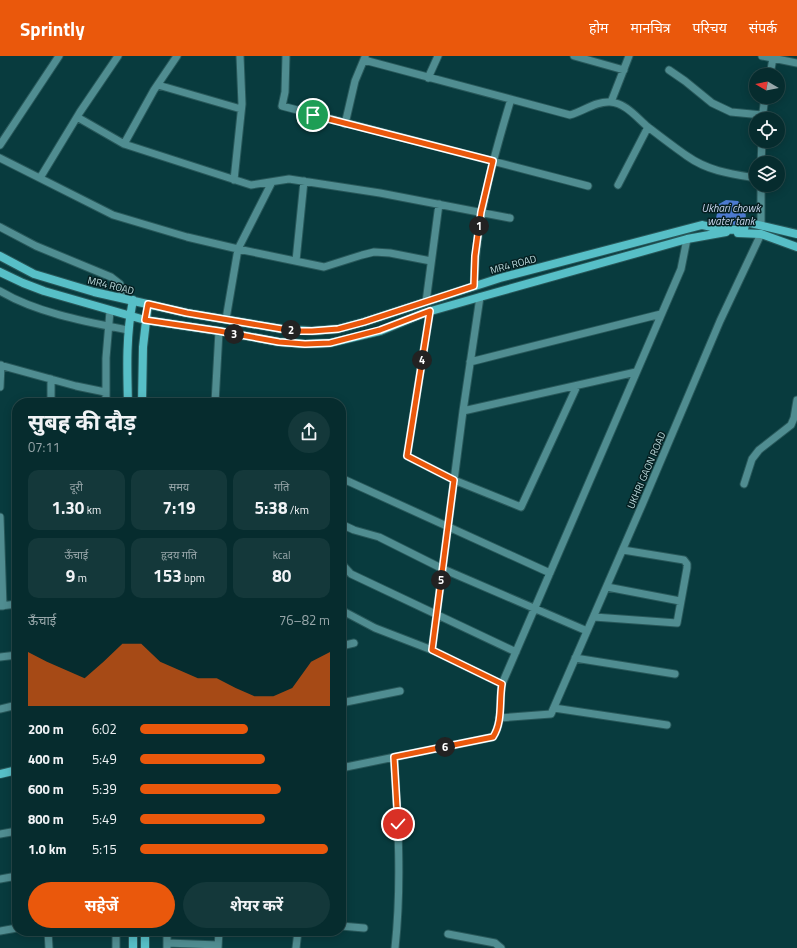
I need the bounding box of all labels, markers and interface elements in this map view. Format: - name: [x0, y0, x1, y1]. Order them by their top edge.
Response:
- text: Sprintly: [20, 14, 85, 43]
- text: होम: [589, 17, 608, 38]
- text: मानचित्र: [630, 17, 671, 38]
- text: परिचय: [693, 17, 727, 38]
- text: संपर्क: [749, 17, 777, 38]
- north arrow: [749, 68, 785, 104]
- map controls: [749, 68, 785, 192]
- pin: [296, 98, 330, 132]
- icon: arrive: [302, 104, 324, 126]
- button: locate: [749, 112, 785, 148]
- button: layers: [749, 156, 785, 192]
- water label: Ukhari chowk water tank: [702, 200, 762, 229]
- pin: 1: [469, 216, 489, 236]
- text: 1: [476, 218, 482, 234]
- street label: MR4 ROAD: [488, 251, 538, 278]
- street label: MR4 ROAD: [86, 272, 136, 298]
- pin: 2: [281, 320, 301, 340]
- text: 2: [288, 322, 294, 338]
- pin: 3: [224, 324, 244, 344]
- text: 3: [231, 326, 237, 342]
- pin: 4: [412, 350, 432, 370]
- text: 4: [419, 352, 425, 368]
- text: सुबह की दौड़: [28, 405, 136, 439]
- button: share: [288, 411, 330, 453]
- street label: UKHRI GAON ROAD: [623, 429, 669, 511]
- text: 07:11: [28, 437, 60, 457]
- text: दूरी: [70, 479, 83, 495]
- text: समय: [169, 479, 189, 495]
- text: गति: [274, 479, 289, 495]
- text: 1.30: [51, 495, 84, 521]
- text: 7:19: [163, 495, 195, 521]
- text: 5:38: [254, 495, 287, 521]
- text: km: [84, 502, 101, 518]
- text: /km: [287, 502, 309, 518]
- text: ऊँचाई: [64, 547, 88, 563]
- text: हृदय गति: [161, 547, 197, 563]
- text: kcal: [273, 547, 291, 563]
- text: 9: [66, 563, 75, 589]
- text: 153: [153, 563, 182, 589]
- text: 80: [272, 563, 291, 589]
- text: m: [75, 570, 87, 586]
- text: bpm: [182, 570, 205, 586]
- pin: 5: [431, 570, 451, 590]
- text: 5: [438, 572, 444, 588]
- text: ऊँचाई: [28, 610, 56, 630]
- text: 76–82 m: [279, 610, 330, 630]
- text: 200 m: [28, 719, 64, 739]
- text: 6:02: [92, 719, 117, 739]
- pin: 6: [435, 737, 455, 757]
- text: 6: [442, 739, 448, 755]
- text: 400 m: [28, 749, 64, 769]
- text: 5:49: [92, 749, 117, 769]
- text: 600 m: [28, 779, 64, 799]
- text: 5:39: [92, 779, 117, 799]
- pin: [381, 807, 415, 841]
- text: 800 m: [28, 809, 64, 829]
- text: 5:49: [92, 809, 117, 829]
- icon: check: [387, 813, 409, 835]
- text: 1.0 km: [28, 839, 66, 859]
- text: 5:15: [92, 839, 117, 859]
- button: सहेजें: [28, 882, 175, 928]
- button: शेयर करें: [183, 882, 330, 928]

